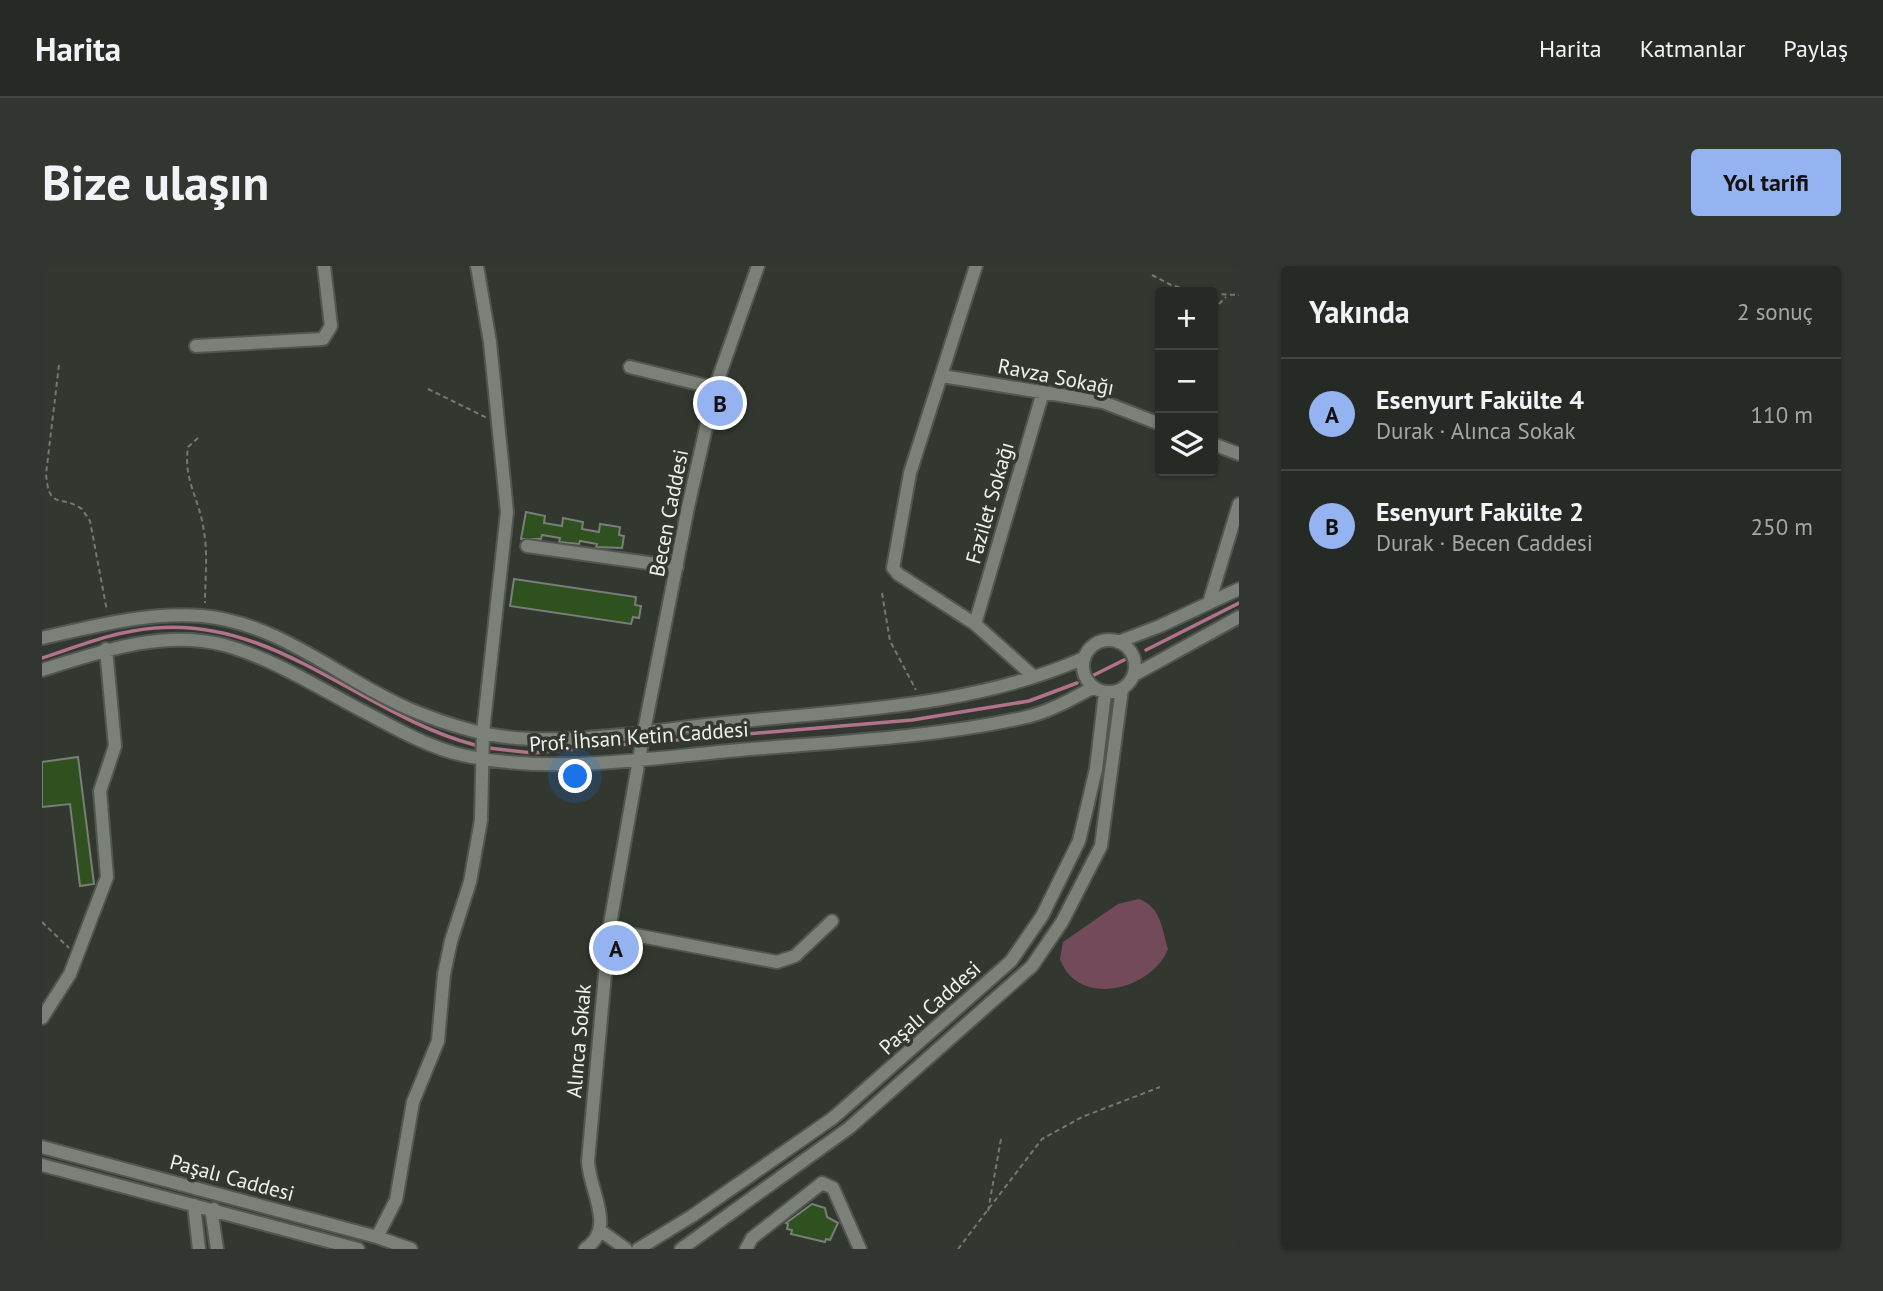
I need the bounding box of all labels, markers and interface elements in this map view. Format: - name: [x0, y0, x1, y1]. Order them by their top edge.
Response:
- text: Harita: [35, 27, 121, 70]
- text: Harita: [1539, 33, 1602, 64]
- text: Katmanlar: [1640, 33, 1745, 64]
- text: Paylaş: [1783, 33, 1848, 64]
- button: Yol tarifi: [1691, 149, 1841, 216]
- text: Bize ulaşın: [42, 150, 269, 214]
- map controls: [1155, 287, 1218, 476]
- button: +: [1155, 287, 1218, 350]
- text: Yakında: [1309, 292, 1410, 331]
- text: 2 sonuç: [1737, 297, 1813, 326]
- button: −: [1155, 350, 1218, 413]
- street label: Ravza Sokağı: [996, 352, 1116, 401]
- pin: B: [697, 377, 743, 429]
- text: Esenyurt Fakülte 4: [1376, 383, 1584, 416]
- text: A: [1325, 400, 1339, 429]
- text: 110 m: [1751, 400, 1813, 429]
- button: layers: [1155, 413, 1218, 476]
- text: Durak · Alınca Sokak: [1376, 416, 1576, 445]
- street label: Fazilet Sokağı: [959, 439, 1020, 567]
- street label: Becen Caddesi: [643, 447, 694, 579]
- text: Esenyurt Fakülte 2: [1376, 495, 1584, 528]
- text: B: [1325, 512, 1339, 541]
- text: 250 m: [1751, 512, 1813, 541]
- text: Durak · Becen Caddesi: [1376, 528, 1593, 557]
- street label: Prof. İhsan Ketin Caddesi: [528, 715, 750, 758]
- your location: [558, 759, 592, 793]
- pin: A: [593, 922, 639, 974]
- street label: Paşalı Caddesi: [873, 955, 986, 1060]
- street label: Alınca Sokak: [560, 983, 597, 1099]
- street label: Paşalı Caddesi: [167, 1148, 297, 1207]

